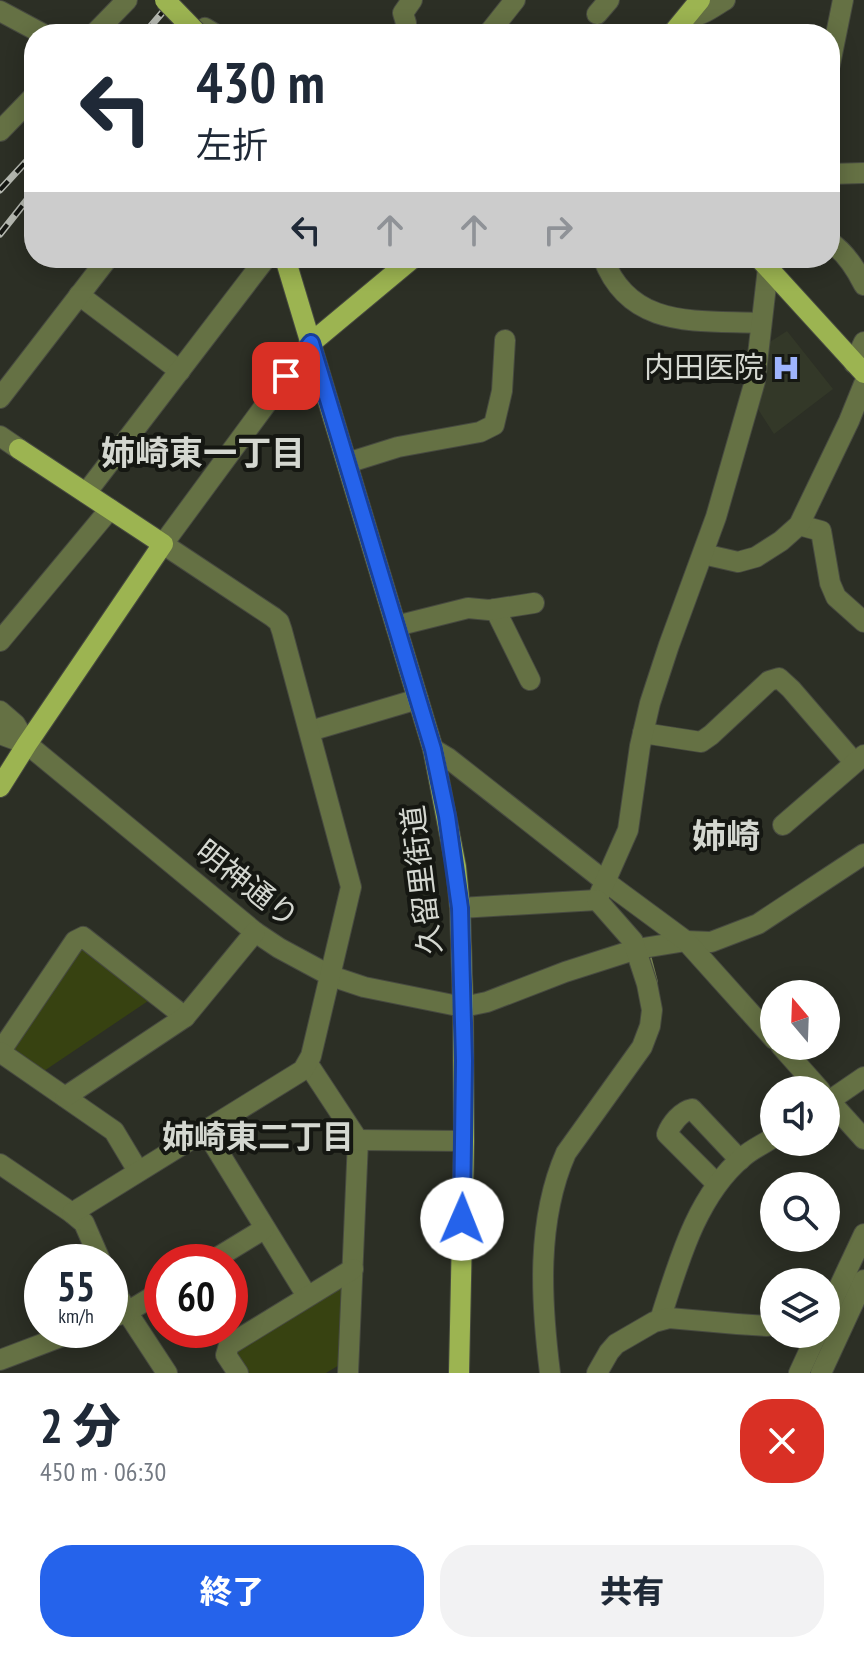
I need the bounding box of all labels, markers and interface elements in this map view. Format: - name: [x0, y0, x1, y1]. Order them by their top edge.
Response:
- text: 430 m: [196, 46, 325, 118]
- icon: left: [64, 56, 168, 160]
- text: 左折: [196, 121, 268, 168]
- icon: left: [284, 208, 328, 252]
- icon: ahead: [368, 208, 412, 252]
- icon: ahead: [452, 208, 496, 252]
- icon: right: [536, 208, 580, 252]
- pin: [252, 342, 320, 410]
- place label: 内田医院: [644, 347, 764, 386]
- hospital icon: 内田医院: [771, 353, 801, 383]
- icon: arrive: [264, 354, 308, 398]
- district label: 姉崎東一丁目: [101, 430, 305, 474]
- street label: 久留里街道: [392, 803, 449, 957]
- district label: 姉崎: [692, 813, 760, 857]
- street label: 明神通り: [189, 831, 307, 935]
- north arrow: [760, 980, 840, 1060]
- map controls: [760, 980, 840, 1348]
- button: sound: [760, 1076, 840, 1156]
- district label: 姉崎東二丁目: [162, 1115, 354, 1157]
- button: search: [760, 1172, 840, 1252]
- position arrow: [420, 1177, 504, 1261]
- speed limit sign: 60: [144, 1244, 248, 1348]
- text: 55: [57, 1260, 95, 1312]
- button: layers: [760, 1268, 840, 1348]
- text: km/h: [58, 1303, 94, 1329]
- text: 2 分: [40, 1394, 121, 1456]
- button: close: [740, 1399, 824, 1483]
- text: 450 m · 06:30: [40, 1455, 166, 1488]
- button: 終了: [40, 1545, 424, 1637]
- button: 共有: [440, 1545, 824, 1637]

